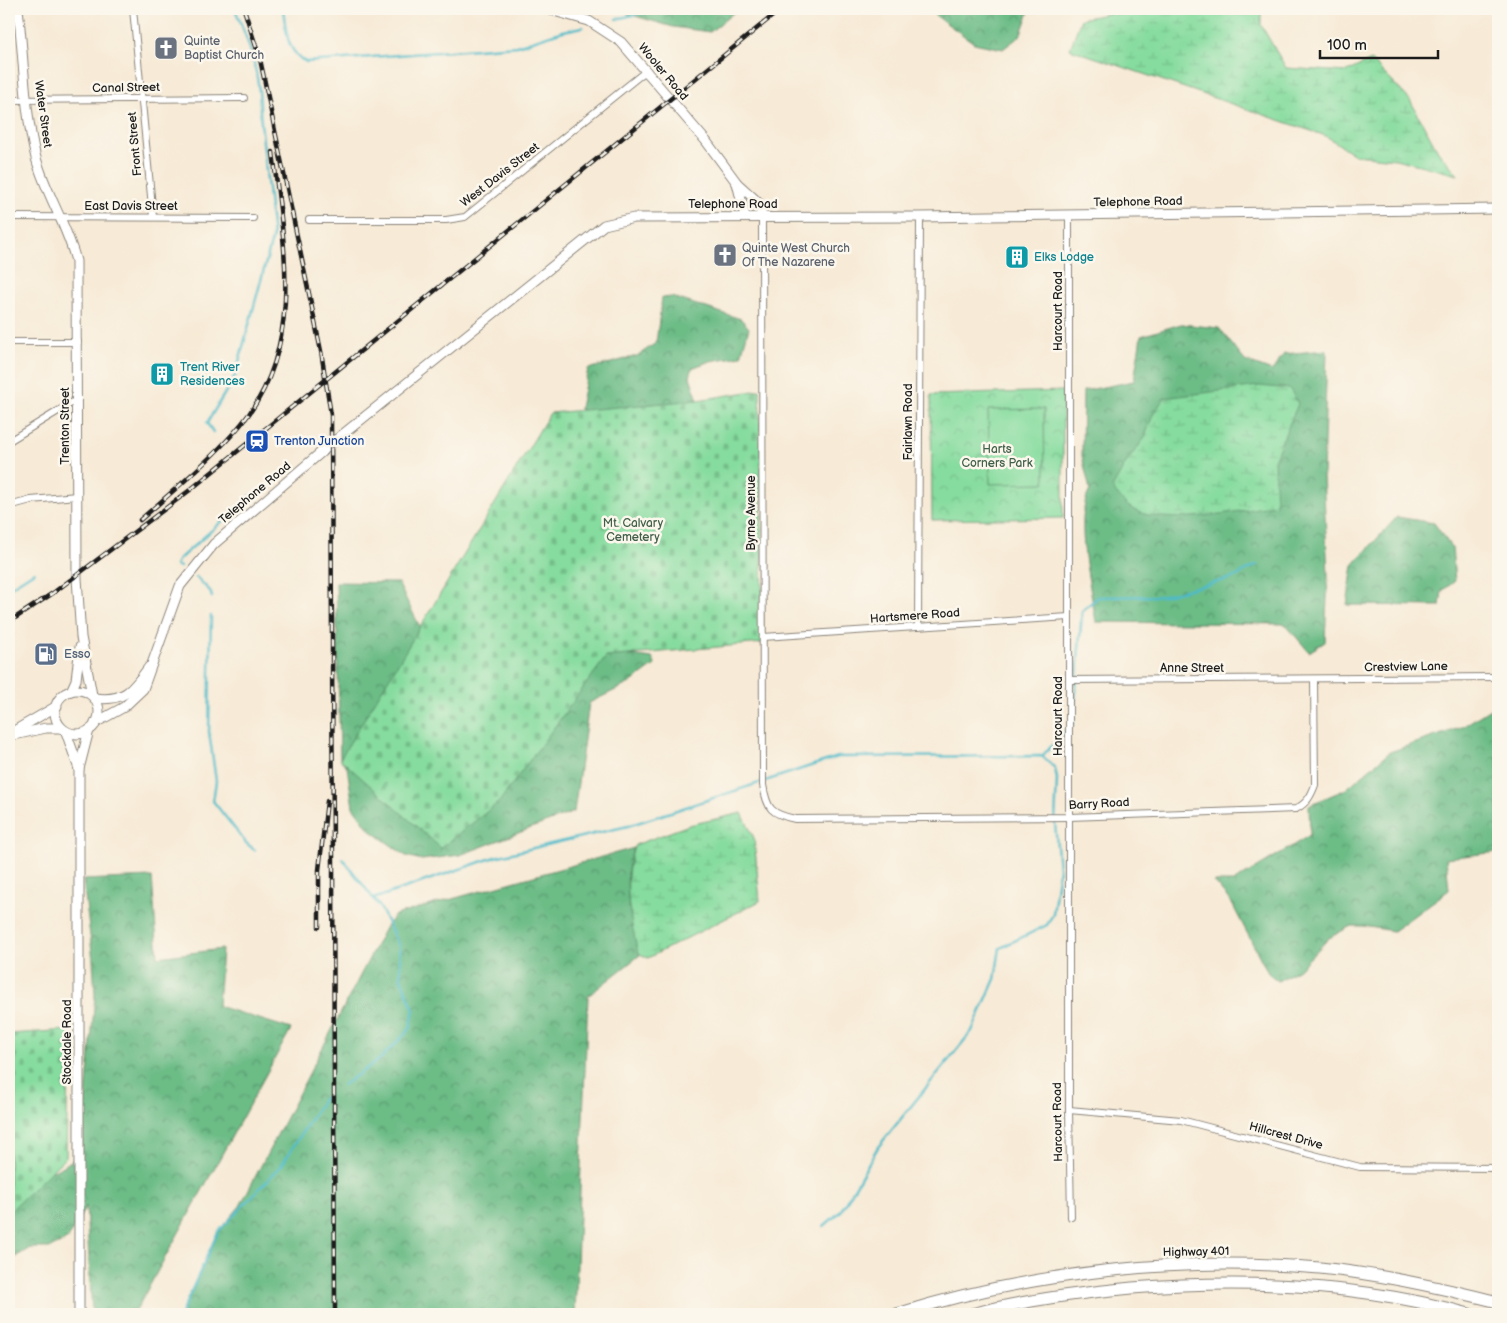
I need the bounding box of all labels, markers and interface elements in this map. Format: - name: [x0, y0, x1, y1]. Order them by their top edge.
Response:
- scale bar: [1320, 28, 1437, 60]
- place label: Quinte Baptist Church: [184, 34, 264, 63]
- church icon: Quinte Baptist Church: [153, 35, 179, 61]
- text: 100 m: [1327, 36, 1367, 55]
- street label: Wooler Road: [635, 40, 691, 104]
- street label: Water Street: [31, 79, 55, 149]
- street label: Canal Street: [92, 80, 160, 96]
- street label: Front Street: [125, 111, 145, 177]
- street label: West Davis Street: [458, 139, 543, 210]
- street label: Telephone Road: [1093, 194, 1183, 210]
- street label: Telephone Road: [688, 197, 778, 212]
- street label: East Davis Street: [84, 199, 178, 214]
- place label: Quinte West Church Of The Nazarene: [742, 241, 850, 270]
- church icon: Quinte West Church Of The Nazarene: [712, 242, 738, 268]
- building icon: Elks Lodge: [1004, 244, 1030, 270]
- place label: Elks Lodge: [1034, 250, 1094, 265]
- street label: Harcourt Road: [1051, 271, 1066, 351]
- place label: Trent River Residences: [180, 360, 245, 389]
- building icon: Trent River Residences: [149, 361, 175, 387]
- street label: Fairlawn Road: [901, 383, 916, 461]
- street label: Trenton Street: [58, 387, 73, 465]
- station icon: Trenton Junction: [244, 428, 270, 454]
- place label: Trenton Junction: [274, 434, 364, 449]
- park label: Harts Corners Park: [961, 442, 1033, 471]
- street label: Telephone Road: [216, 458, 294, 527]
- street label: Byrne Avenue: [744, 475, 759, 551]
- park label: Mt. Calvary Cemetery: [603, 516, 664, 545]
- street label: Hartsmere Road: [870, 605, 961, 627]
- fuel station icon: Esso: [33, 641, 59, 667]
- place label: Esso: [64, 647, 91, 662]
- street label: Crestview Lane: [1364, 659, 1448, 675]
- street label: Anne Street: [1160, 661, 1224, 676]
- street label: Harcourt Road: [1051, 676, 1066, 756]
- street label: Barry Road: [1068, 795, 1130, 813]
- street label: Stockdale Road: [60, 999, 75, 1085]
- street label: Harcourt Road: [1050, 1082, 1066, 1162]
- street label: Hillcrest Drive: [1248, 1119, 1324, 1153]
- street label: Highway 401: [1163, 1244, 1229, 1260]

